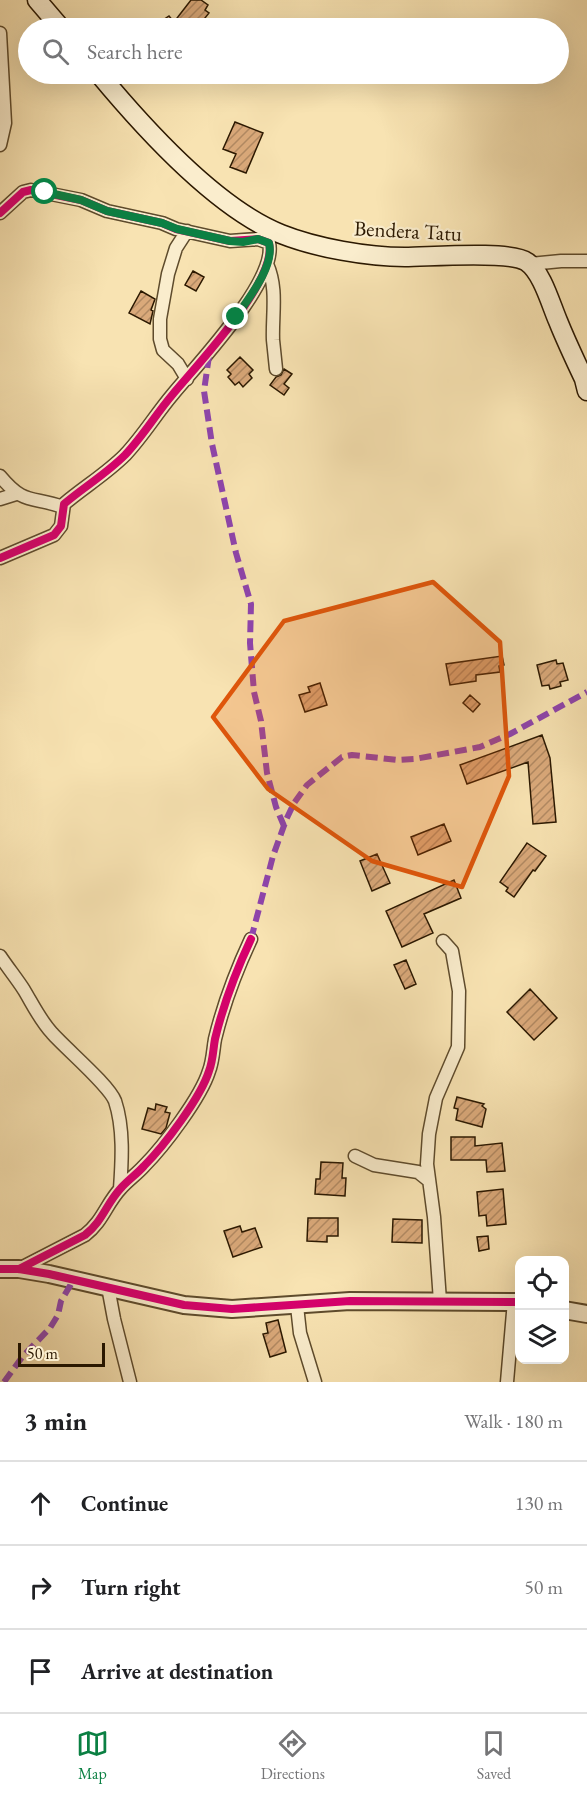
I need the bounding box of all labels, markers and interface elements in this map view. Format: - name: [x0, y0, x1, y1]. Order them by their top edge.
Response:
- search box: [18, 18, 569, 84]
- icon: search: [39, 35, 72, 68]
- text: Search here: [87, 37, 182, 66]
- route start: [31, 178, 57, 204]
- street label: Bendera Tatu: [353, 214, 463, 247]
- route end: [222, 303, 248, 329]
- map controls: [515, 1256, 569, 1364]
- button: locate: [515, 1256, 569, 1310]
- button: layers: [515, 1310, 569, 1364]
- scale bar: [18, 1340, 105, 1368]
- text: 50 m: [27, 1343, 58, 1364]
- text: 3 min: [24, 1404, 87, 1438]
- text: Walk · 180 m: [464, 1408, 563, 1434]
- icon: ahead: [24, 1487, 57, 1520]
- text: Continue: [81, 1489, 168, 1518]
- text: 130 m: [515, 1490, 563, 1516]
- icon: right: [24, 1571, 57, 1604]
- text: Turn right: [81, 1573, 180, 1602]
- text: 50 m: [524, 1574, 563, 1600]
- icon: arrive: [24, 1655, 57, 1688]
- text: Arrive at destination: [81, 1657, 273, 1686]
- tab: Map: [76, 1727, 109, 1784]
- tab: Directions: [261, 1727, 325, 1784]
- tab: Saved: [477, 1727, 511, 1784]

